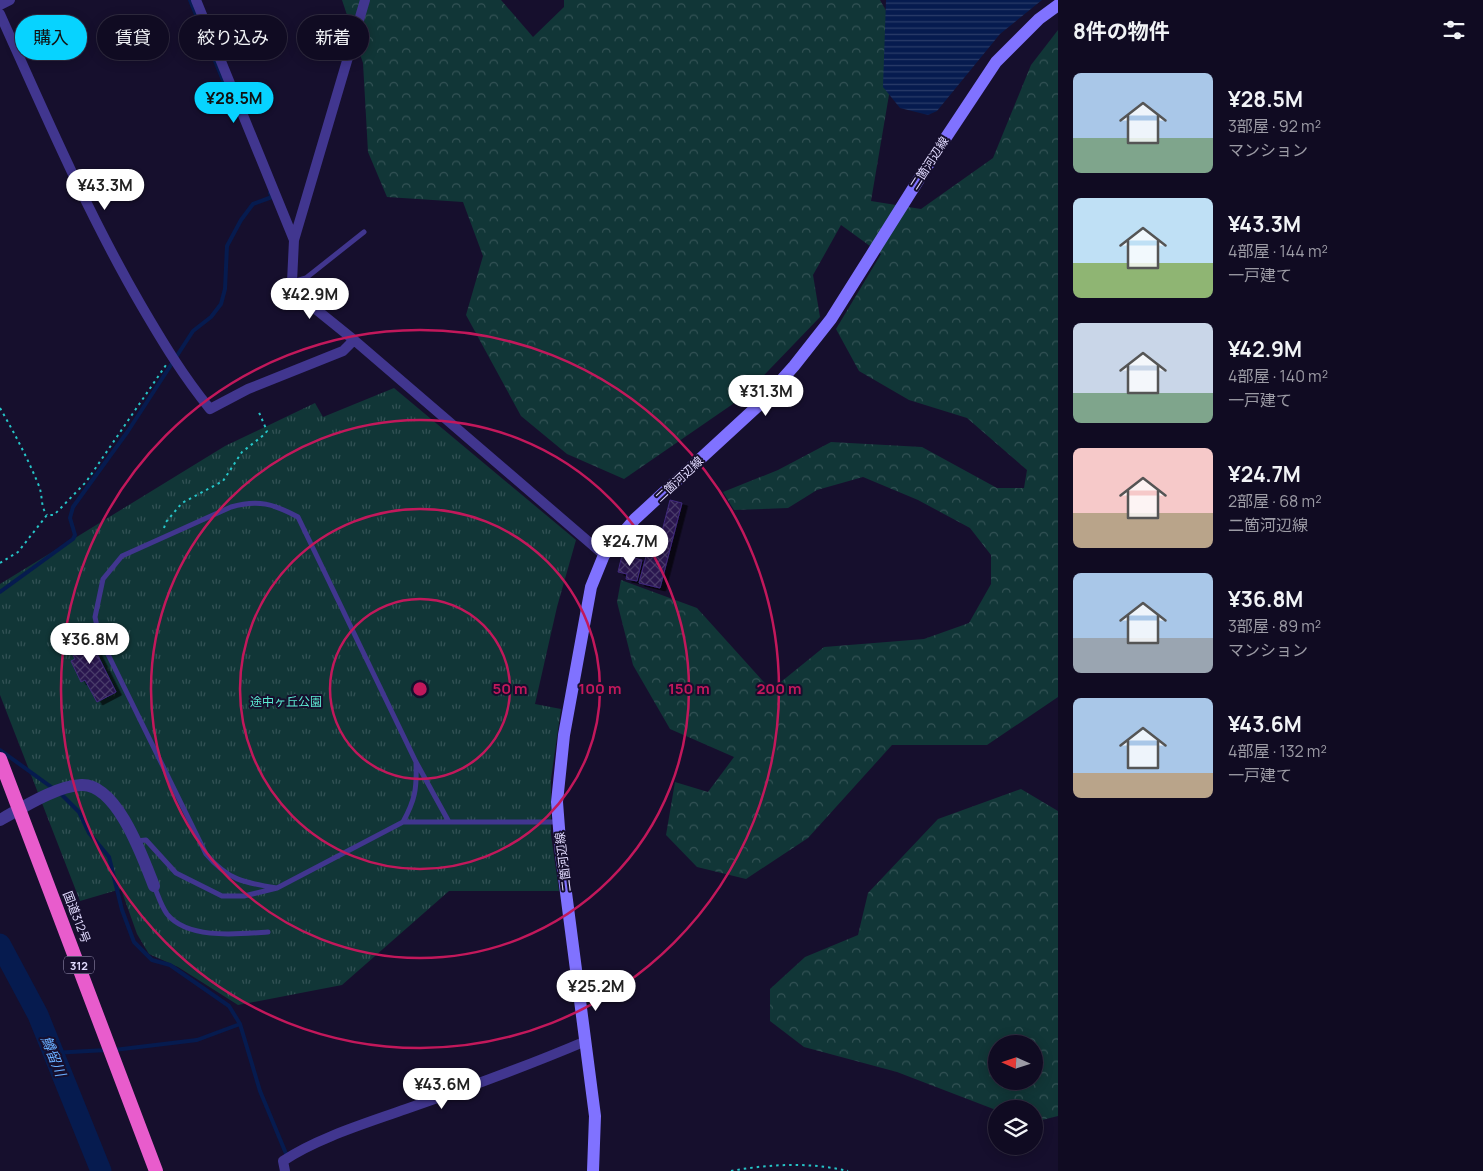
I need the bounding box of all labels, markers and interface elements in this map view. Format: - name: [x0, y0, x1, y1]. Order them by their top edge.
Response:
- chip: 購入: [15, 15, 87, 60]
- chip: 賃貸: [97, 15, 169, 60]
- chip: 絞り込み: [179, 15, 287, 60]
- chip: 新着: [297, 15, 369, 60]
- icon: filters: [1440, 16, 1468, 44]
- text: 8件の物件: [1073, 17, 1170, 45]
- pin: ¥28.5M: [193, 82, 275, 124]
- text: ¥28.5M: [1228, 85, 1303, 113]
- text: ¥28.5M: [205, 87, 263, 109]
- icon: home: [1113, 93, 1173, 153]
- text: 3部屋 · 92 m²: [1228, 115, 1321, 137]
- street label: 二箇河辺線: [906, 133, 952, 193]
- text: マンション: [1228, 139, 1308, 161]
- pin: ¥43.3M: [64, 168, 146, 211]
- text: ¥43.3M: [77, 174, 133, 196]
- text: ¥43.3M: [1228, 210, 1301, 238]
- icon: home: [1113, 218, 1173, 278]
- text: 4部屋 · 144 m²: [1228, 240, 1328, 262]
- text: 一戸建て: [1228, 264, 1292, 286]
- pin: ¥42.9M: [269, 278, 351, 320]
- text: ¥42.9M: [282, 283, 338, 305]
- text: ¥42.9M: [1228, 335, 1302, 363]
- icon: home: [1113, 343, 1173, 403]
- text: 4部屋 · 140 m²: [1228, 365, 1328, 387]
- pin: ¥31.3M: [725, 374, 807, 417]
- text: ¥31.3M: [739, 380, 793, 402]
- text: 一戸建て: [1228, 389, 1292, 411]
- street label: 二箇河辺線: [651, 452, 707, 506]
- text: ¥24.7M: [1228, 460, 1301, 488]
- icon: home: [1113, 468, 1173, 528]
- text: 2部屋 · 68 m²: [1228, 490, 1322, 512]
- text: 二箇河辺線: [1228, 514, 1308, 536]
- pin: ¥24.7M: [589, 524, 671, 567]
- text: ¥24.7M: [602, 530, 658, 552]
- text: ¥36.8M: [1228, 585, 1303, 613]
- icon: home: [1113, 593, 1173, 653]
- text: 3部屋 · 89 m²: [1228, 615, 1321, 637]
- pin: ¥36.8M: [49, 622, 131, 665]
- text: ¥36.8M: [61, 628, 119, 650]
- text: マンション: [1228, 639, 1308, 661]
- text: 50 m: [492, 678, 528, 699]
- text: 100 m: [579, 678, 621, 699]
- text: 150 m: [668, 678, 710, 699]
- text: 200 m: [756, 678, 802, 699]
- centre of rings: [411, 680, 429, 698]
- park label: 途中ヶ丘公園: [250, 693, 322, 710]
- text: ¥43.6M: [1228, 710, 1302, 738]
- icon: home: [1113, 718, 1173, 778]
- text: 4部屋 · 132 m²: [1228, 740, 1327, 762]
- text: 一戸建て: [1228, 764, 1292, 786]
- street label: 二箇河辺線: [551, 831, 575, 893]
- street label: 国道312号: [59, 889, 95, 945]
- road number: 312: [64, 956, 94, 974]
- pin: ¥25.2M: [555, 970, 637, 1012]
- text: ¥25.2M: [568, 975, 624, 997]
- water label: 鱒留川: [37, 1033, 71, 1081]
- north arrow: [988, 1035, 1042, 1090]
- map controls: [988, 1035, 1043, 1155]
- pin: ¥43.6M: [401, 1068, 483, 1110]
- text: ¥43.6M: [414, 1073, 470, 1095]
- button: layers: [988, 1100, 1043, 1155]

